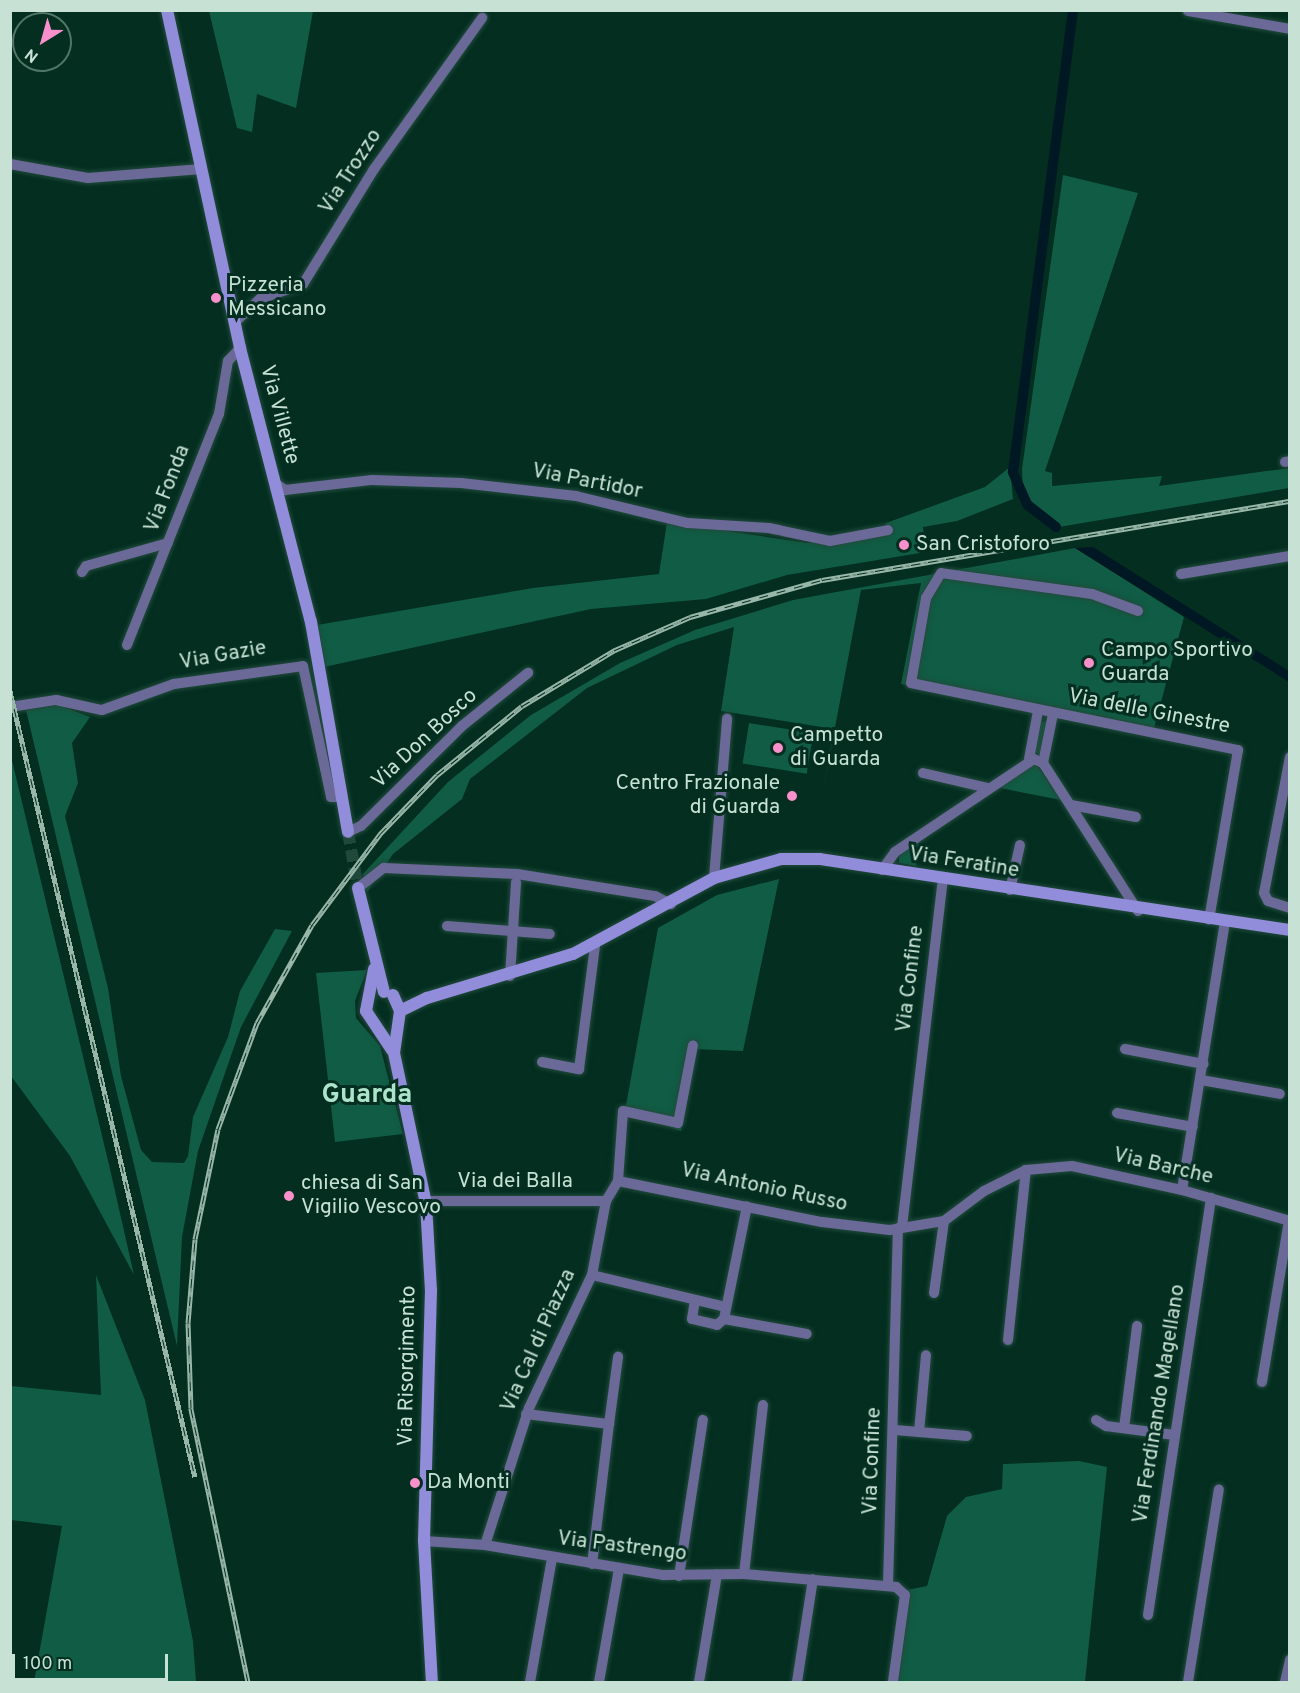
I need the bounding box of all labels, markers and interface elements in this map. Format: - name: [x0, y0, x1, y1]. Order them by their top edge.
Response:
- north arrow: [12, 12, 72, 72]
- text: N: [22, 43, 43, 66]
- street label: Via Trozzo: [314, 124, 388, 220]
- place label: Pizzeria Messicano: [228, 273, 327, 323]
- marker: Pizzeria Messicano: [209, 291, 223, 305]
- street label: Via Villette: [254, 362, 304, 468]
- street label: Via Fonda: [140, 442, 196, 536]
- street label: Via Partidor: [530, 459, 644, 505]
- place label: San Cristoforo: [916, 532, 1050, 558]
- marker: San Cristoforo: [897, 538, 911, 552]
- street label: Via Gazie: [178, 636, 268, 676]
- place label: Campo Sportivo Guarda: [1101, 638, 1253, 688]
- marker: Campo Sportivo Guarda: [1082, 656, 1096, 670]
- street label: Via Don Bosco: [367, 684, 483, 794]
- street label: Via delle Ginestre: [1066, 684, 1232, 740]
- place label: Campetto di Guarda: [790, 723, 883, 773]
- marker: Campetto di Guarda: [771, 741, 785, 755]
- place label: Centro Frazionale di Guarda: [616, 771, 780, 821]
- marker: Centro Frazionale di Guarda: [785, 789, 799, 803]
- street label: Via Feratine: [907, 842, 1021, 884]
- street label: Via Confine: [892, 924, 930, 1034]
- district label: Guarda: [322, 1080, 412, 1112]
- street label: Via Barche: [1111, 1143, 1215, 1191]
- street label: Via Antonio Russo: [678, 1158, 850, 1218]
- street label: Via dei Balla: [457, 1169, 573, 1195]
- place label: chiesa di San Vigilio Vescovo: [301, 1171, 442, 1221]
- marker: chiesa di San Vigilio Vescovo: [282, 1189, 296, 1203]
- street label: Via Cal di Piazza: [496, 1266, 582, 1416]
- street label: Via Ferdinando Magellano: [1129, 1282, 1191, 1526]
- street label: Via Risorgimento: [394, 1285, 422, 1447]
- street label: Via Confine: [859, 1407, 887, 1515]
- place label: Da Monti: [427, 1470, 510, 1496]
- marker: Da Monti: [408, 1476, 422, 1490]
- street label: Via Pastrengo: [556, 1527, 688, 1567]
- scale bar: [15, 1642, 171, 1680]
- text: 100 m: [23, 1653, 72, 1676]

